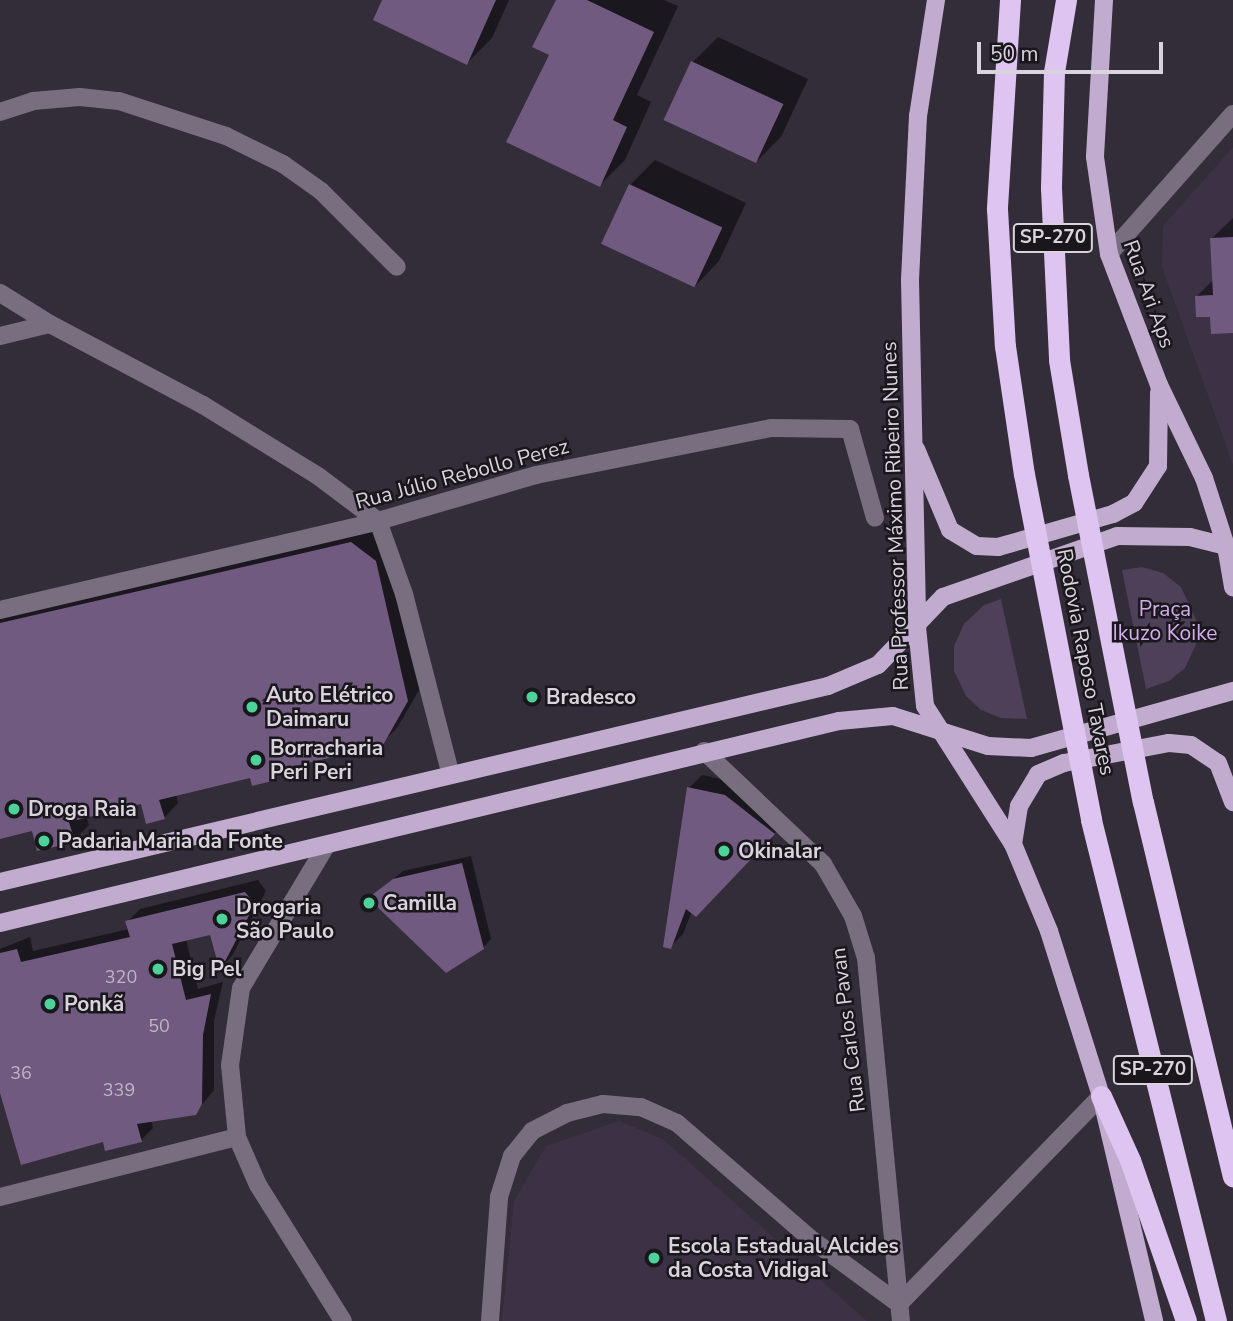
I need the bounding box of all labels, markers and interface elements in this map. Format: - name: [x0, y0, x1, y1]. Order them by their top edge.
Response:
- scale bar: [981, 28, 1166, 72]
- text: 50 m: [990, 40, 1039, 68]
- road number: SP-270: [1013, 222, 1093, 254]
- street label: Rua Ari Aps: [1118, 237, 1180, 351]
- street label: Rua Professor Máximo Ribeiro Nunes: [876, 341, 914, 691]
- street label: Rua Júlio Rebollo Perez: [353, 433, 571, 515]
- street label: Rodovia Raposo Tavares: [1052, 547, 1120, 777]
- park label: Praça Ikuzo Koike: [1112, 596, 1218, 646]
- place label: Auto Elétrico Daimaru: [266, 682, 393, 732]
- place label: Bradesco: [546, 684, 636, 710]
- marker: Bradesco: [524, 689, 540, 705]
- marker: Auto Elétrico Daimaru: [244, 699, 260, 715]
- place label: Borracharia Peri Peri: [270, 735, 383, 785]
- marker: Borracharia Peri Peri: [248, 752, 264, 768]
- place label: Droga Raia: [28, 796, 137, 822]
- marker: Droga Raia: [6, 801, 22, 817]
- place label: Padaria Maria da Fonte: [58, 828, 283, 854]
- marker: Padaria Maria da Fonte: [36, 833, 52, 849]
- place label: Okinalar: [738, 838, 821, 864]
- marker: Okinalar: [716, 843, 732, 859]
- place label: Camilla: [383, 890, 457, 916]
- place label: Drogaria São Paulo: [236, 894, 334, 944]
- marker: Camilla: [361, 895, 377, 911]
- marker: Drogaria São Paulo: [214, 911, 230, 927]
- street label: Rua Carlos Pavan: [825, 946, 871, 1114]
- place label: Big Pel: [172, 956, 241, 982]
- marker: Big Pel: [150, 961, 166, 977]
- house number: 320: [105, 966, 137, 988]
- place label: Ponkã: [64, 991, 124, 1017]
- marker: Ponkã: [42, 996, 58, 1012]
- house number: 50: [148, 1015, 170, 1037]
- road number: SP-270: [1113, 1054, 1193, 1086]
- house number: 36: [10, 1062, 32, 1084]
- house number: 339: [103, 1079, 135, 1101]
- place label: Escola Estadual Alcides da Costa Vidigal: [668, 1233, 899, 1283]
- marker: Escola Estadual Alcides da Costa Vidigal: [646, 1250, 662, 1266]

